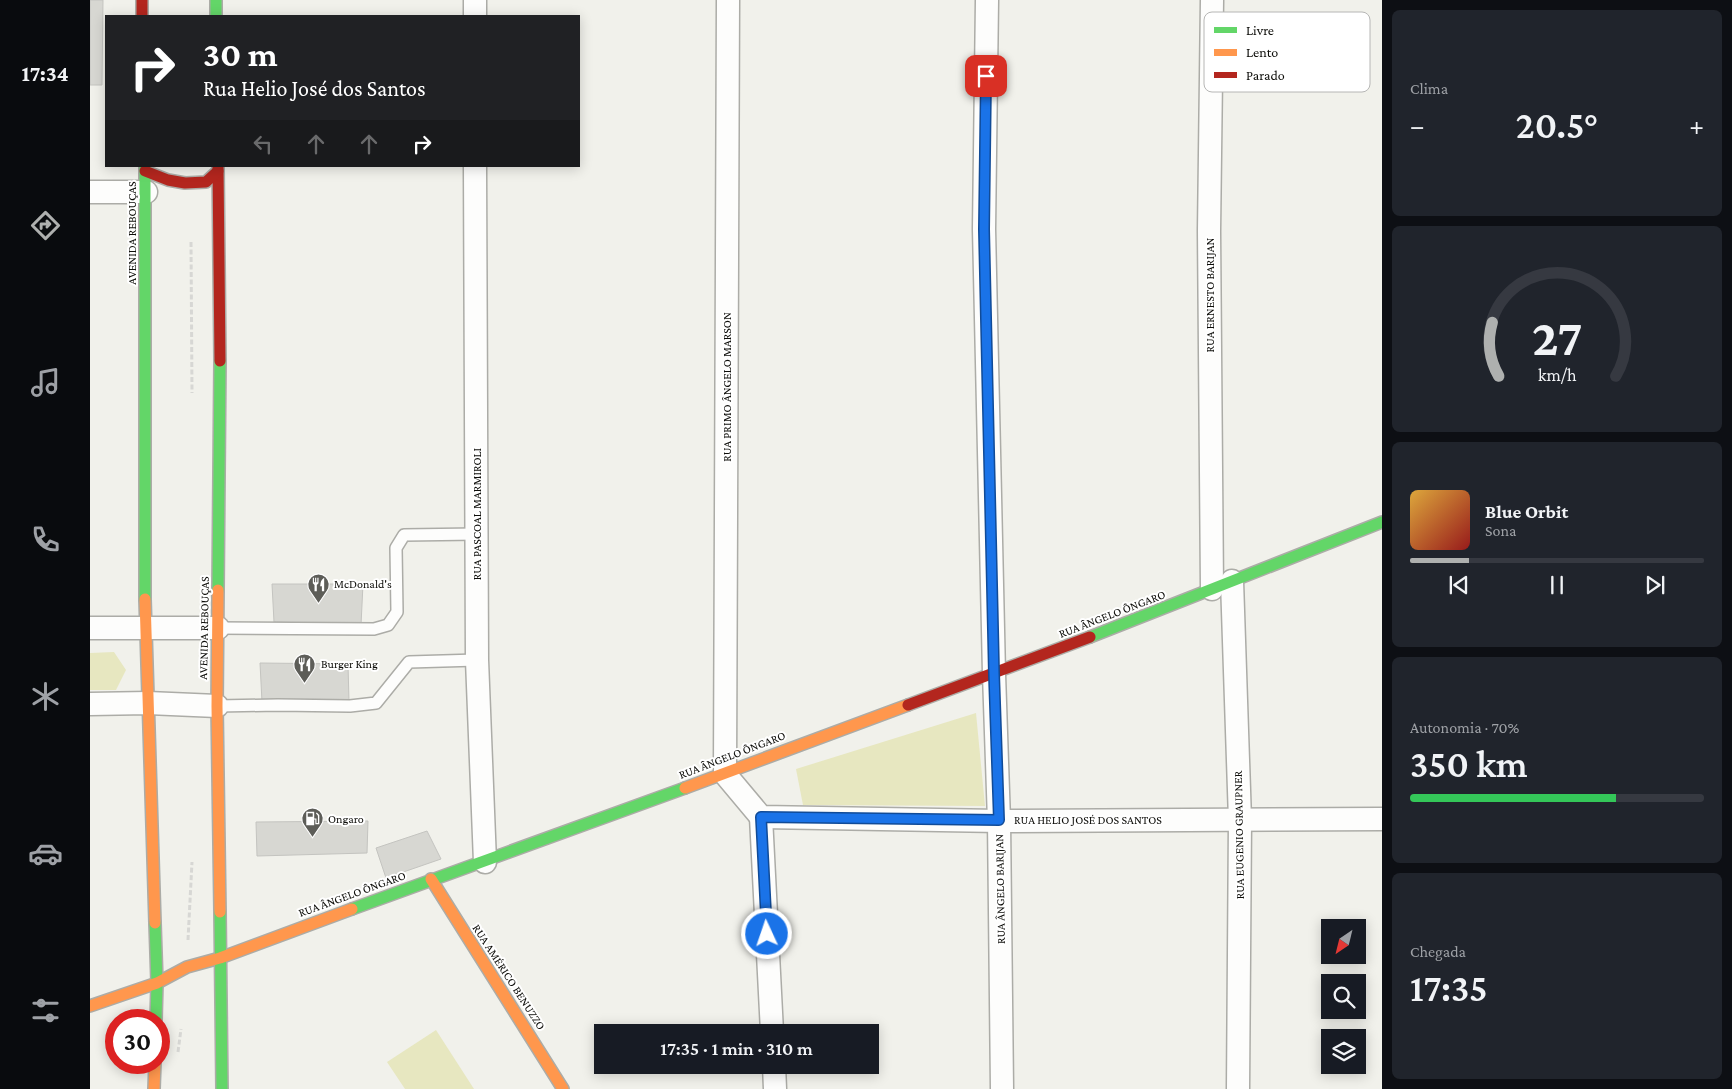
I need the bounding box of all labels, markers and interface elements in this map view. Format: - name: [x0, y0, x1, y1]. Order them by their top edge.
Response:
- legend: [1204, 12, 1370, 92]
- text: Livre: [1246, 22, 1274, 38]
- icon: right: [120, 35, 185, 100]
- text: 30 m: [203, 35, 278, 74]
- text: Lento: [1246, 44, 1278, 60]
- pin: [965, 55, 1007, 97]
- text: 17:34: [21, 61, 69, 86]
- icon: arrive: [972, 62, 1000, 90]
- text: Parado: [1246, 67, 1285, 83]
- text: Rua Helio José dos Santos: [203, 76, 426, 101]
- text: Clima: [1410, 80, 1448, 97]
- text: 20.5°: [1516, 104, 1598, 146]
- text: −: [1410, 110, 1425, 141]
- text: +: [1689, 110, 1704, 141]
- icon: left: [249, 130, 277, 158]
- icon: ahead: [302, 130, 330, 158]
- icon: ahead: [355, 130, 383, 158]
- icon: right: [408, 130, 436, 158]
- street label: AVENIDA REBOUÇAS: [125, 181, 139, 285]
- icon: directions: [28, 208, 63, 243]
- street label: RUA ERNESTO BARIJAN: [1203, 237, 1217, 352]
- text: 27: [1532, 308, 1582, 366]
- street label: RUA PRIMO ÂNGELO MARSON: [720, 312, 734, 462]
- icon: music: [28, 365, 63, 400]
- text: km/h: [1538, 365, 1577, 385]
- street label: RUA PASCOAL MARMIROLI: [470, 447, 484, 580]
- text: Blue Orbit: [1485, 501, 1568, 522]
- icon: phone: [28, 522, 63, 557]
- text: Sona: [1485, 522, 1516, 539]
- icon: previous: [1445, 571, 1473, 599]
- icon: pause: [1543, 571, 1571, 599]
- icon: next: [1641, 571, 1669, 599]
- restaurant icon: McDonald's: [306, 572, 330, 603]
- street label: AVENIDA REBOUÇAS: [196, 576, 212, 680]
- place label: McDonald's: [334, 577, 392, 591]
- street label: RUA ÂNGELO ÔNGARO: [1057, 587, 1167, 641]
- restaurant icon: Burger King: [293, 652, 317, 683]
- place label: Burger King: [321, 657, 378, 671]
- icon: climate: [28, 679, 63, 714]
- text: Autonomia · 70%: [1410, 719, 1519, 736]
- street label: RUA ÂNGELO ÔNGARO: [677, 728, 787, 782]
- text: 350 km: [1410, 743, 1528, 785]
- street label: RUA EUGENIO GRAUPNER: [1231, 770, 1247, 900]
- fuel station icon: Ongaro: [300, 807, 324, 838]
- place label: Ongaro: [328, 812, 364, 826]
- street label: RUA HELIO JOSÉ DOS SANTOS: [1014, 813, 1162, 827]
- street label: RUA ÂNGELO BARIJAN: [992, 834, 1008, 944]
- icon: car: [28, 836, 63, 871]
- street label: RUA ÂNGELO ÔNGARO: [296, 868, 408, 920]
- position arrow: [740, 907, 792, 959]
- north arrow: [1321, 919, 1366, 964]
- map controls: [1321, 919, 1366, 1074]
- street label: RUA AMÉRICO BENUZZO: [470, 922, 548, 1032]
- text: Chegada: [1410, 943, 1466, 960]
- text: 17:35: [1410, 967, 1487, 1009]
- button: search: [1321, 974, 1366, 1019]
- icon: filters: [28, 993, 63, 1028]
- speed limit sign: 30: [105, 1009, 170, 1074]
- button: layers: [1321, 1029, 1366, 1074]
- text: 17:35 · 1 min · 310 m: [660, 1038, 813, 1059]

